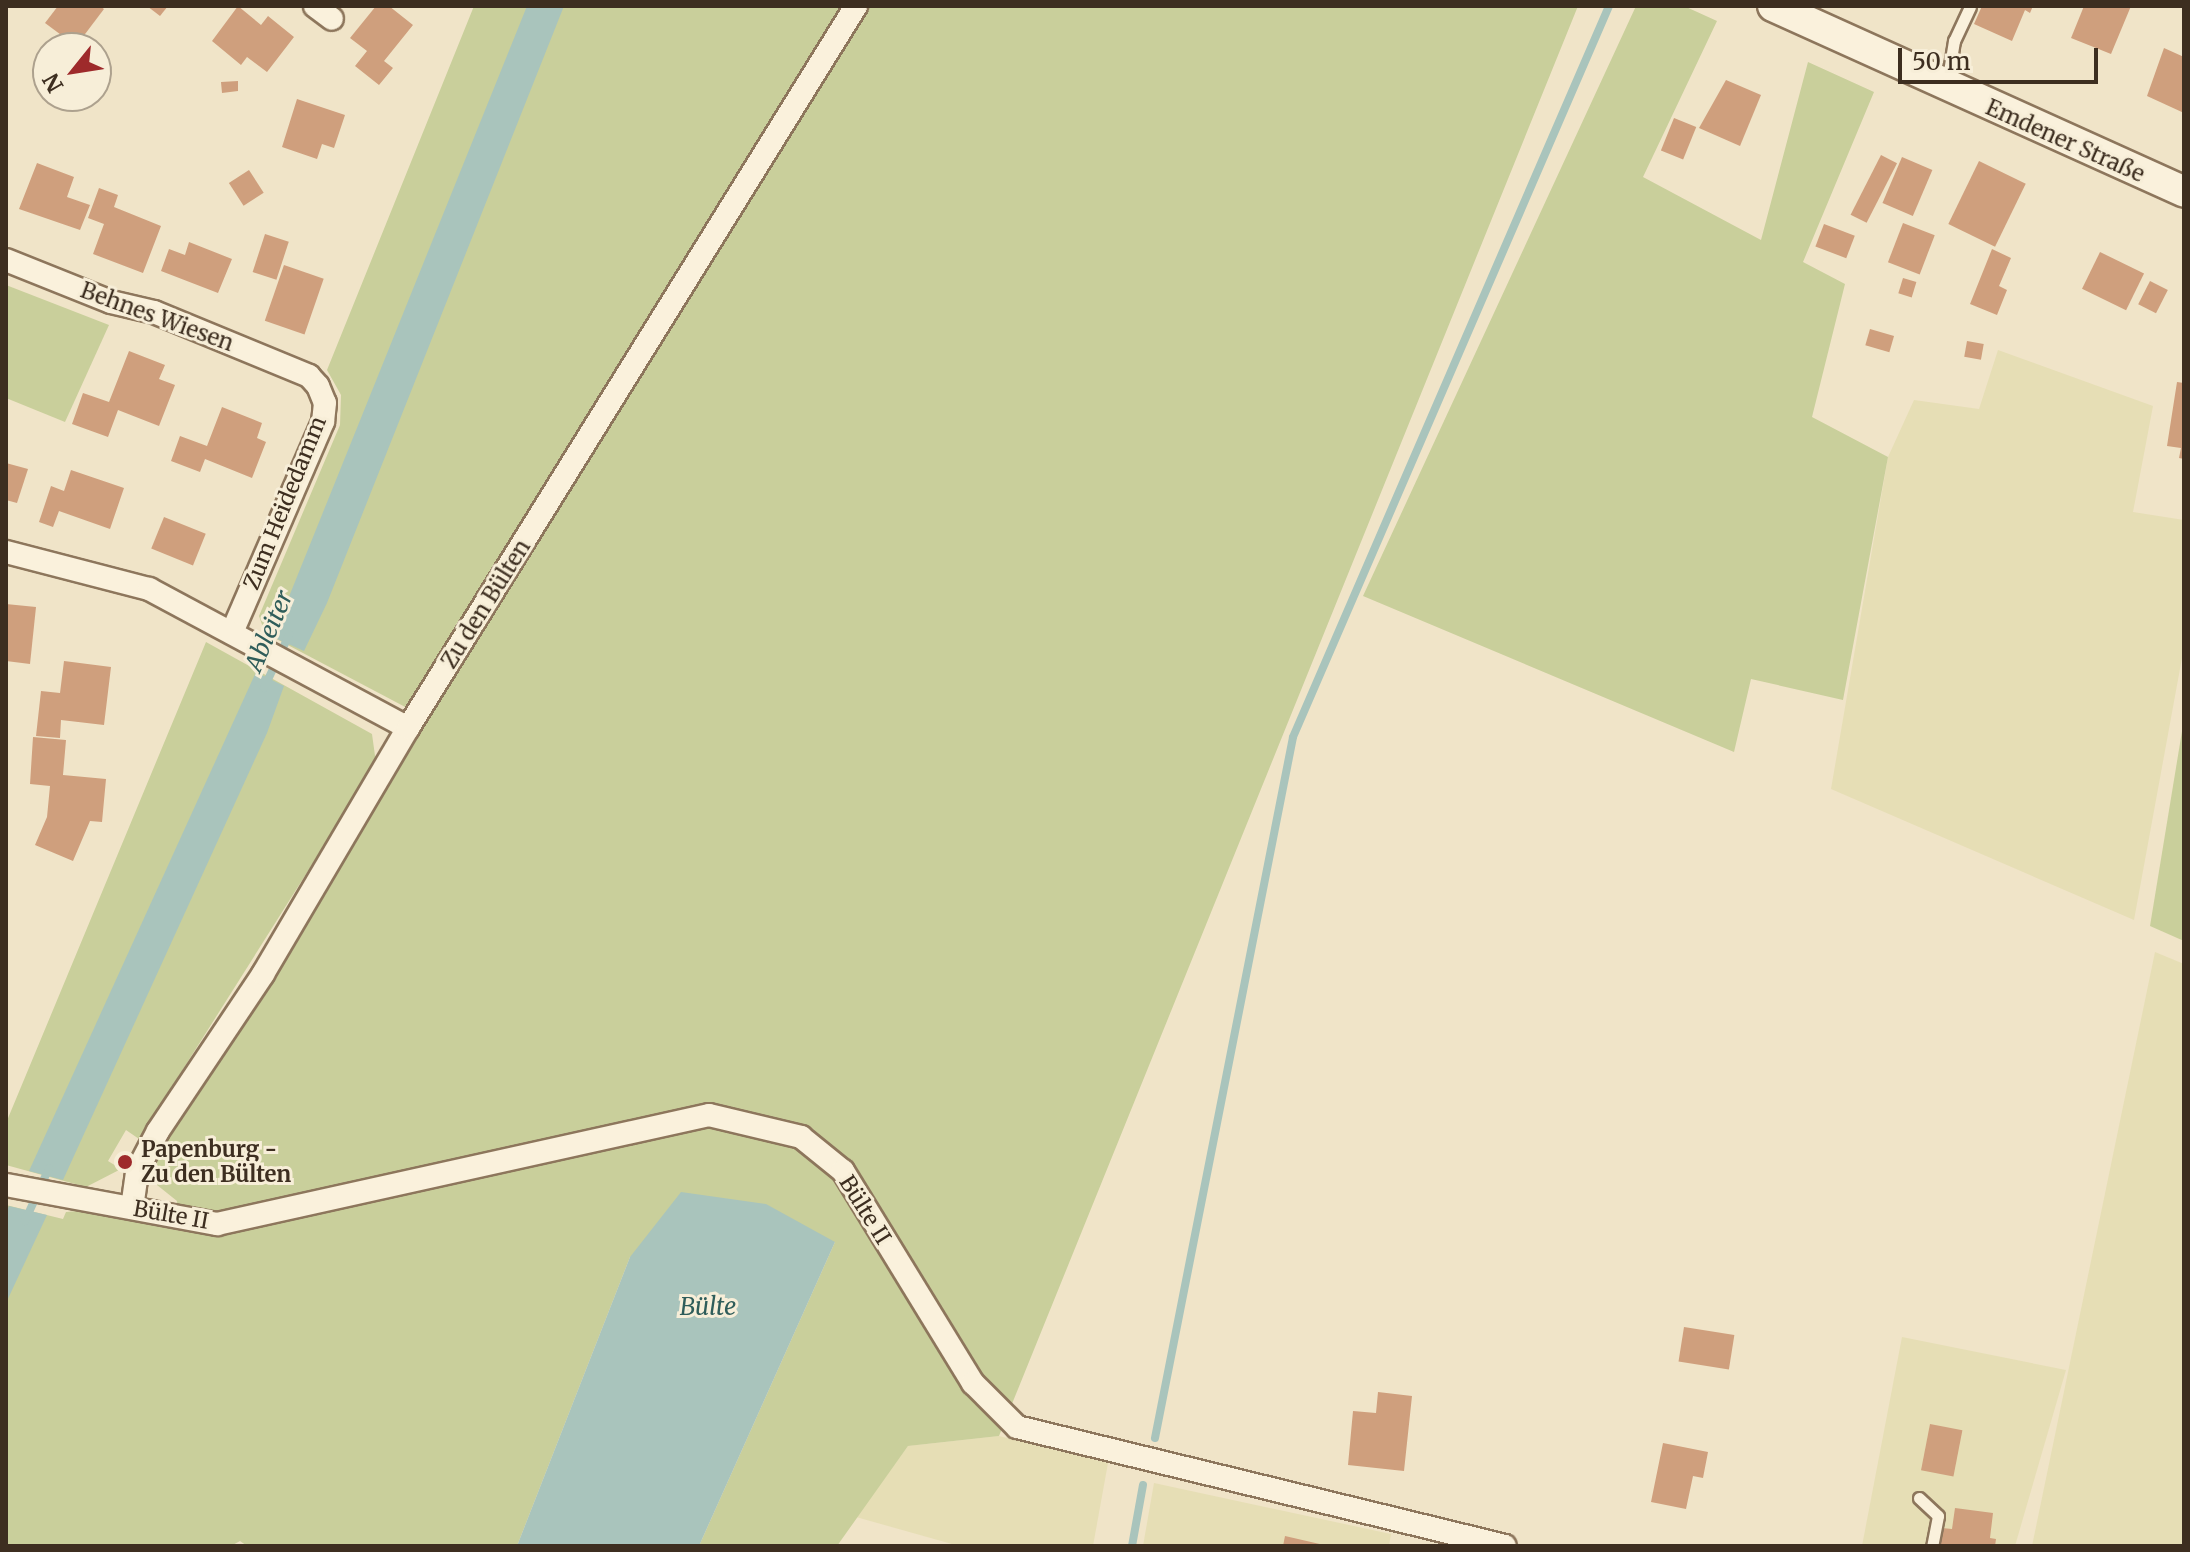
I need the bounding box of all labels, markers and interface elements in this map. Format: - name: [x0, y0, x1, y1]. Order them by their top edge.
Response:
- north arrow: [32, 32, 112, 112]
- scale bar: [1902, 32, 2102, 82]
- text: 50 m: [1912, 46, 1971, 77]
- text: N: [36, 68, 69, 98]
- street label: Emdener Straße: [1982, 94, 2148, 188]
- street label: Behnes Wiesen: [77, 277, 237, 357]
- street label: Zum Heidedamm: [238, 413, 332, 593]
- street label: Zu den Bülten: [436, 535, 536, 673]
- water label: Ableiter: [239, 586, 299, 676]
- place label: Papenburg - Zu den Bülten: [141, 1136, 291, 1188]
- marker: Papenburg - Zu den Bülten: [116, 1153, 134, 1171]
- street label: Bülte II: [834, 1171, 896, 1249]
- street label: Bülte II: [131, 1195, 211, 1235]
- water label: Bülte: [680, 1293, 736, 1321]

